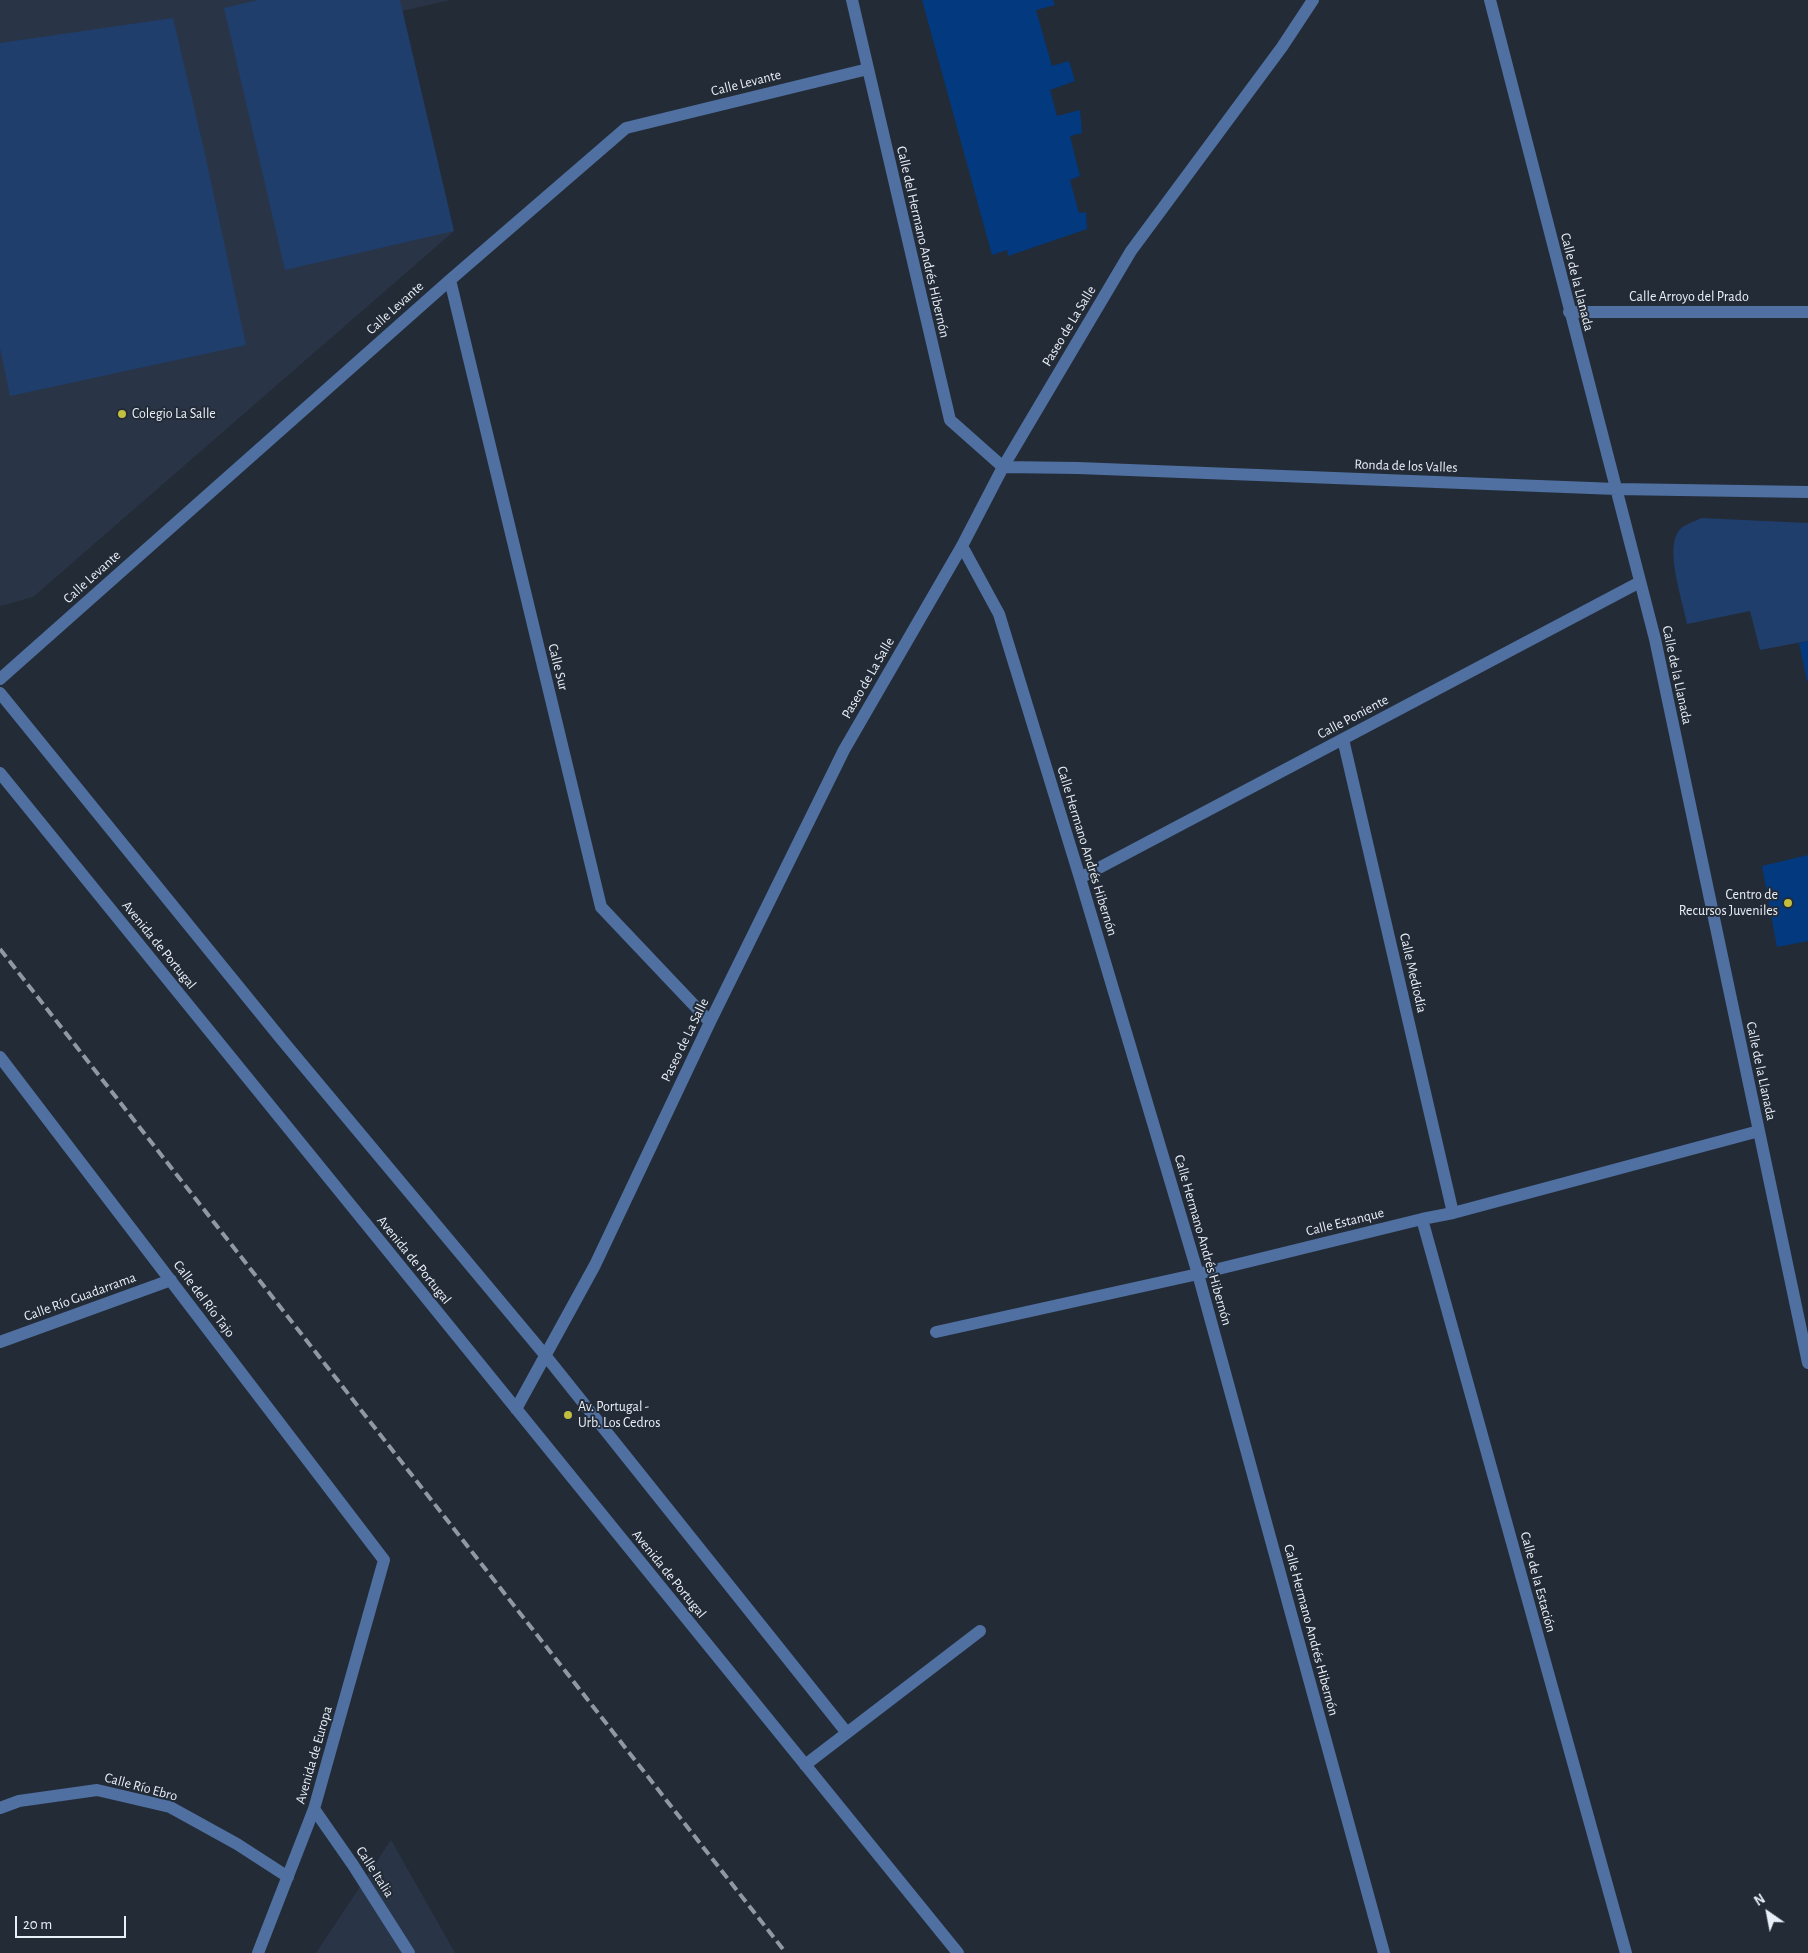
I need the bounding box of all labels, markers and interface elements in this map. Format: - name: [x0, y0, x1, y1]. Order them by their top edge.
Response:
- street label: Calle Levante: [709, 66, 783, 100]
- street label: Calle del Hermano Andrés Hibernón: [893, 144, 953, 340]
- street label: Calle de la Llanada: [1557, 231, 1597, 333]
- street label: Calle Levante: [363, 278, 427, 338]
- street label: Paseo de La Salle: [1038, 283, 1100, 369]
- street label: Calle Arroyo del Prado: [1629, 289, 1749, 305]
- place label: Colegio La Salle: [132, 406, 216, 422]
- marker: Colegio La Salle: [116, 408, 128, 420]
- street label: Ronda de los Valles: [1354, 456, 1458, 476]
- street label: Calle Levante: [60, 547, 124, 607]
- street label: Calle de la Llanada: [1658, 624, 1696, 726]
- street label: Paseo de La Salle: [838, 634, 898, 722]
- street label: Calle Sur: [544, 642, 572, 692]
- street label: Calle Poniente: [1315, 691, 1391, 743]
- street label: Calle Hermano Andrés Hibernón: [1053, 764, 1121, 938]
- place label: Centro de Recursos Juveniles: [1679, 887, 1778, 920]
- street label: Avenida de Portugal: [118, 897, 200, 993]
- marker: Centro de Recursos Juveniles: [1782, 897, 1794, 909]
- street label: Calle Mediodía: [1396, 932, 1430, 1014]
- street label: Paseo de La Salle: [658, 995, 712, 1085]
- street label: Calle de la Llanada: [1742, 1020, 1780, 1122]
- street label: Calle Hermano Andrés Hibernón: [1171, 1153, 1235, 1327]
- street label: Calle Estanque: [1304, 1204, 1386, 1240]
- street label: Avenida de Portugal: [373, 1212, 455, 1308]
- street label: Calle del Río Tajo: [170, 1257, 238, 1341]
- street label: Calle Río Guadarrama: [22, 1269, 138, 1325]
- place label: Av. Portugal - Urb. Los Cedros: [578, 1399, 660, 1431]
- marker: Av. Portugal - Urb. Los Cedros: [562, 1409, 574, 1421]
- street label: Avenida de Portugal: [628, 1526, 710, 1622]
- street label: Calle de la Estación: [1517, 1530, 1559, 1634]
- street label: Calle Hermano Andrés Hibernón: [1280, 1542, 1342, 1718]
- street label: Avenida de Europa: [292, 1704, 336, 1806]
- street label: Calle Río Ebro: [103, 1769, 179, 1805]
- street label: Calle Italia: [352, 1843, 398, 1901]
- north arrow: [1743, 1888, 1793, 1938]
- text: N: [1752, 1892, 1768, 1909]
- scale bar: [18, 1906, 129, 1938]
- text: 20 m: [23, 1917, 52, 1932]

